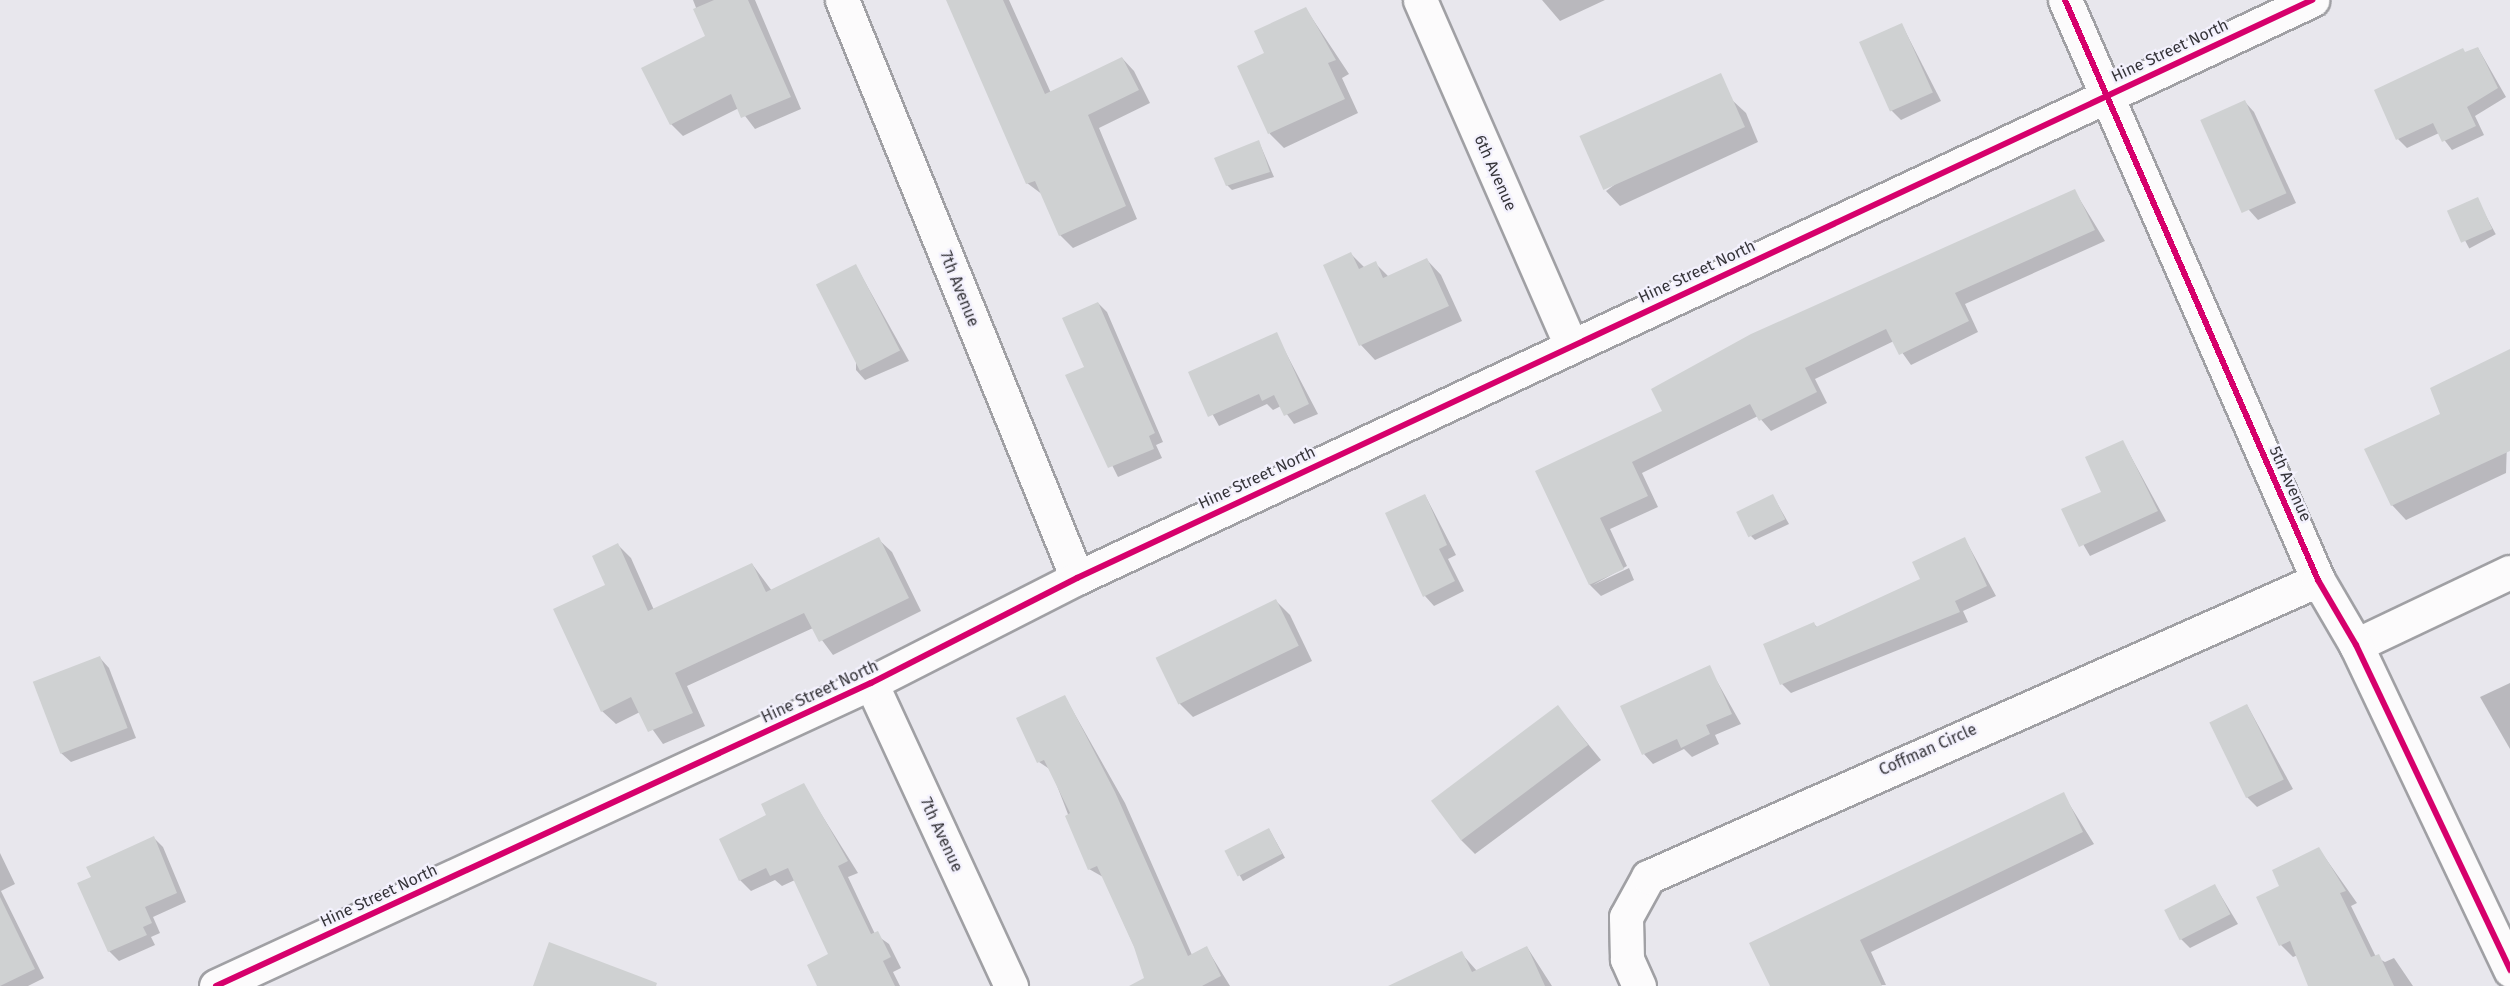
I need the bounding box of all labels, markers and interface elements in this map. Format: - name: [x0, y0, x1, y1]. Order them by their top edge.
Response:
- street label: Hine Street North: [2108, 15, 2232, 87]
- street label: 6th Avenue: [1470, 132, 1520, 214]
- street label: Hine Street North: [1635, 236, 1759, 308]
- street label: 7th Avenue: [935, 249, 983, 329]
- street label: Hine Street North: [1195, 442, 1319, 514]
- street label: 5th Avenue: [2265, 443, 2315, 525]
- street label: Hine Street North: [758, 656, 882, 728]
- street label: Coffman Circle: [1876, 720, 1980, 780]
- street label: 7th Avenue: [915, 795, 967, 875]
- street label: Hine Street North: [317, 860, 441, 932]

